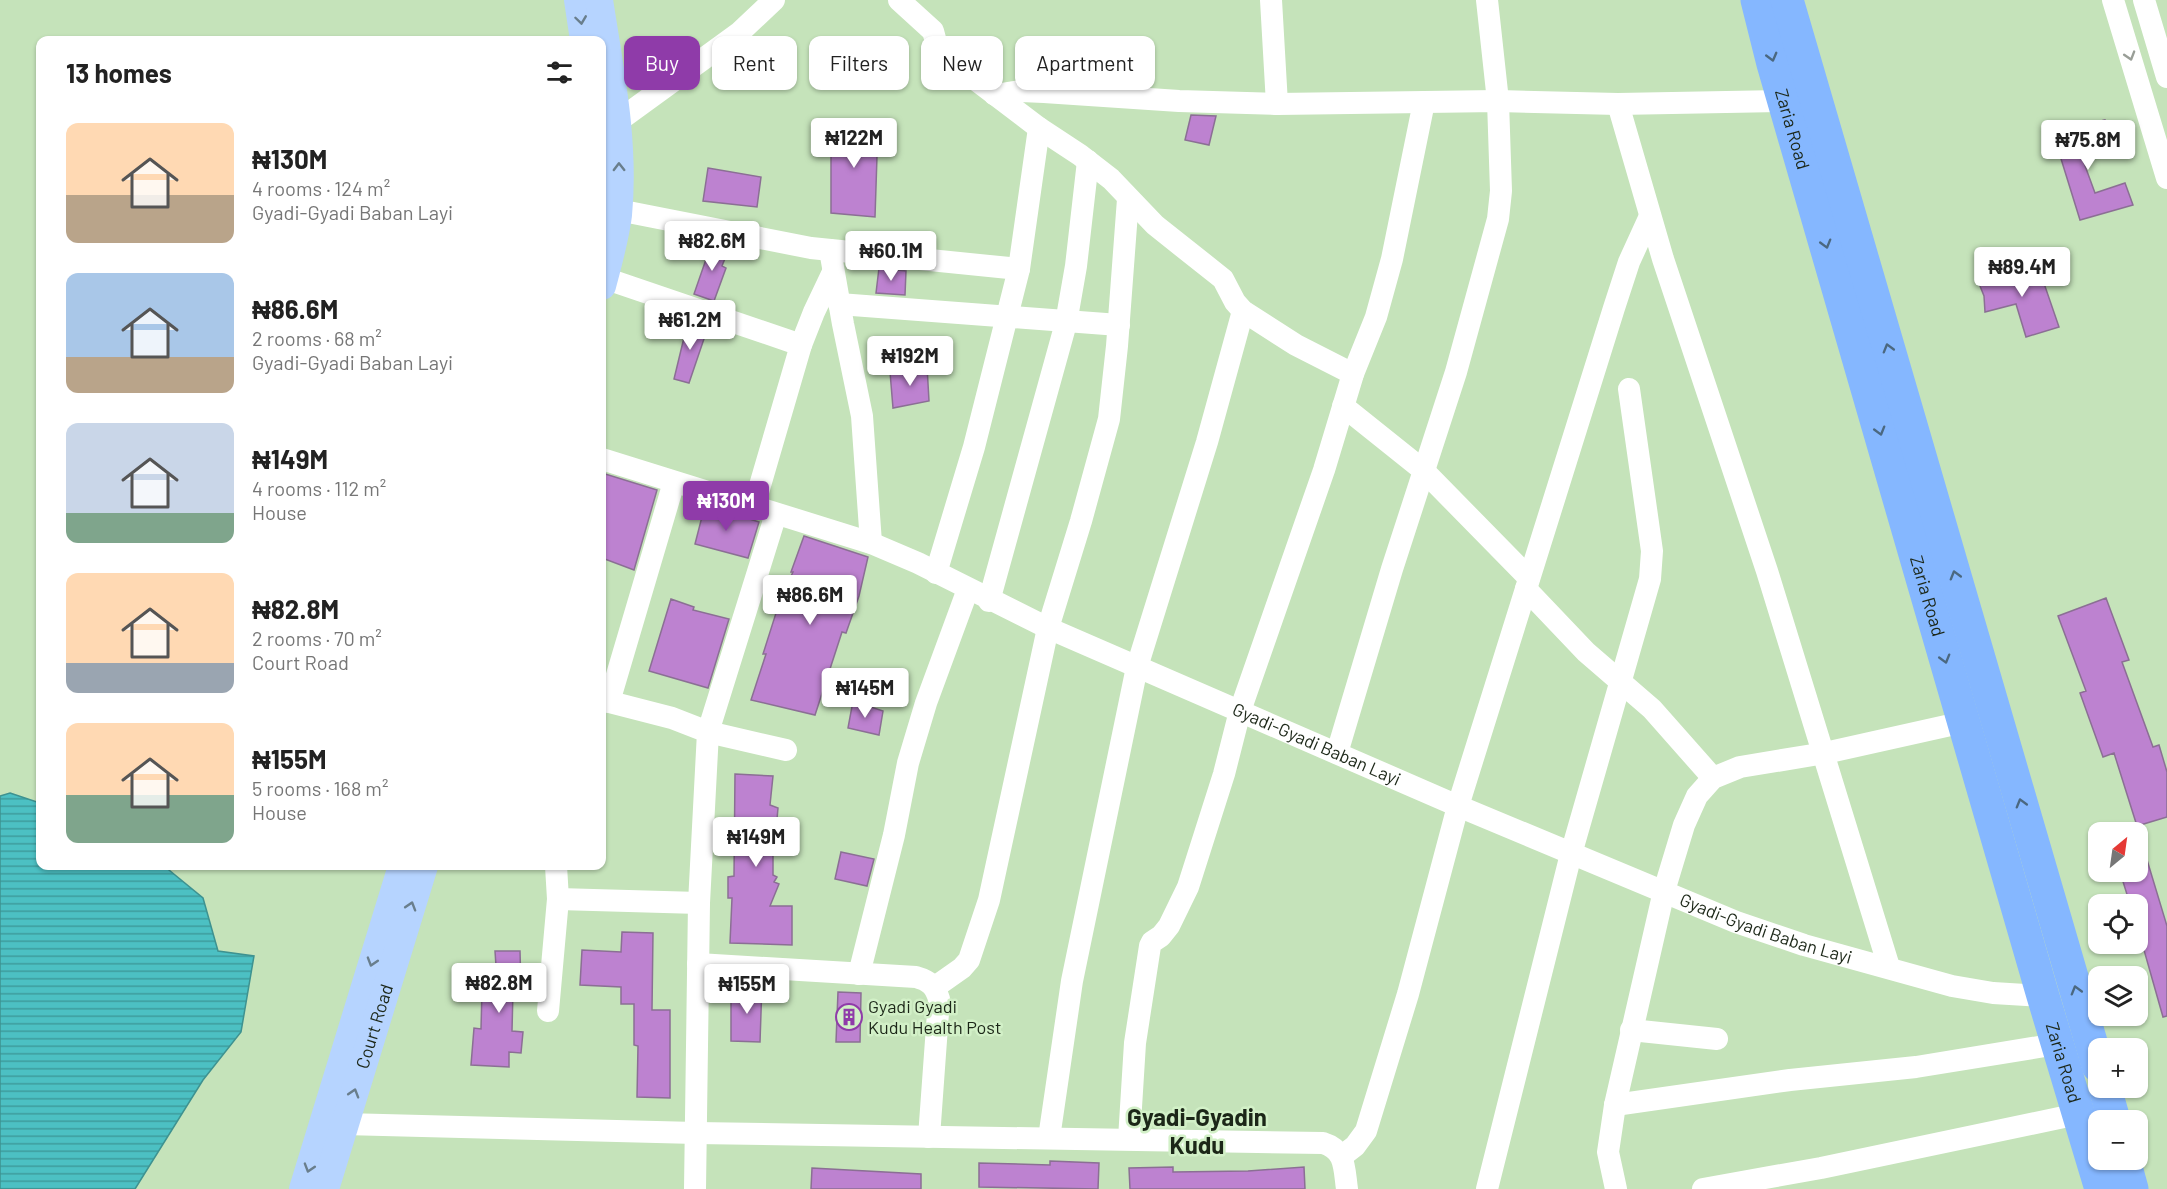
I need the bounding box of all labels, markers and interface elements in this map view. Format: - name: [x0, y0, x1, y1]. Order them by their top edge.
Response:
- one-way arrow: [574, 16, 586, 25]
- chip: Buy: [624, 36, 700, 90]
- chip: Rent: [712, 36, 797, 90]
- chip: Filters: [809, 36, 909, 90]
- chip: New: [921, 36, 1003, 90]
- chip: Apartment: [1015, 36, 1155, 90]
- one-way arrow: [2123, 50, 2136, 61]
- one-way arrow: [1764, 51, 1777, 61]
- icon: filters: [543, 56, 576, 89]
- text: 13 homes: [66, 57, 172, 88]
- street label: Zaria Road: [1771, 86, 1815, 172]
- pin: ₦122M: [812, 118, 896, 169]
- pin: ₦75.8M: [2039, 120, 2137, 171]
- text: ₦122M: [825, 125, 883, 149]
- text: ₦75.8M: [2055, 127, 2121, 151]
- text: ₦130M: [252, 143, 327, 174]
- icon: home: [114, 147, 186, 219]
- one-way arrow: [613, 162, 625, 171]
- text: 4 rooms · 124 m²: [252, 176, 390, 200]
- text: Gyadi-Gyadi Baban Layi: [252, 200, 453, 224]
- pin: ₦82.6M: [663, 221, 761, 272]
- text: ₦82.6M: [679, 228, 745, 252]
- pin: ₦60.1M: [842, 231, 940, 282]
- text: ₦60.1M: [859, 238, 923, 262]
- one-way arrow: [1819, 238, 1831, 249]
- pin: ₦89.4M: [1973, 247, 2071, 298]
- text: ₦89.4M: [1988, 254, 2056, 278]
- text: ₦86.6M: [252, 293, 338, 324]
- icon: home: [114, 297, 186, 369]
- pin: ₦61.2M: [641, 300, 739, 351]
- text: ₦61.2M: [658, 307, 722, 331]
- text: 2 rooms · 68 m²: [252, 326, 382, 350]
- pin: ₦192M: [868, 336, 952, 387]
- text: ₦192M: [881, 343, 939, 367]
- one-way arrow: [1883, 343, 1895, 354]
- text: Gyadi-Gyadi Baban Layi: [252, 350, 453, 374]
- one-way arrow: [1873, 425, 1885, 436]
- text: ₦149M: [252, 443, 328, 474]
- icon: home: [114, 447, 186, 519]
- text: 4 rooms · 112 m²: [252, 476, 386, 500]
- pin: ₦130M: [684, 481, 768, 532]
- text: ₦130M: [697, 488, 755, 512]
- text: House: [252, 500, 307, 524]
- street label: Zaria Road: [1906, 553, 1950, 639]
- one-way arrow: [1950, 570, 1962, 581]
- pin: ₦86.6M: [761, 575, 859, 626]
- text: ₦86.6M: [777, 582, 843, 606]
- text: ₦82.8M: [252, 593, 339, 624]
- icon: home: [114, 597, 186, 669]
- text: 2 rooms · 70 m²: [252, 626, 382, 650]
- text: Court Road: [252, 650, 349, 674]
- one-way arrow: [1938, 654, 1951, 664]
- pin: ₦145M: [823, 668, 907, 719]
- text: ₦145M: [836, 675, 894, 699]
- street label: Gyadi-Gyadi Baban Layi: [1229, 697, 1404, 790]
- text: ₦155M: [252, 743, 327, 774]
- icon: home: [114, 747, 186, 819]
- text: 5 rooms · 168 m²: [252, 776, 388, 800]
- one-way arrow: [2016, 798, 2028, 808]
- text: House: [252, 800, 307, 824]
- pin: ₦149M: [714, 817, 798, 868]
- north arrow: [2088, 822, 2148, 882]
- map controls: [2088, 822, 2148, 1170]
- text: ₦149M: [727, 824, 785, 848]
- street label: Gyadi-Gyadi Baban Layi: [1677, 888, 1855, 968]
- button: locate: [2088, 894, 2148, 954]
- one-way arrow: [404, 902, 416, 912]
- one-way arrow: [367, 956, 380, 967]
- pin: ₦82.8M: [450, 963, 548, 1014]
- pin: ₦155M: [705, 964, 789, 1015]
- button: layers: [2088, 966, 2148, 1026]
- text: ₦82.8M: [466, 970, 532, 994]
- text: ₦155M: [718, 971, 776, 995]
- street label: Court Road: [351, 981, 397, 1071]
- one-way arrow: [2071, 985, 2083, 996]
- place label: Gyadi Gyadi Kudu Health Post: [868, 995, 1002, 1038]
- building icon: Gyadi Gyadi Kudu Health Post: [834, 1002, 864, 1032]
- street label: Zaria Road: [2042, 1020, 2086, 1105]
- button: +: [2088, 1038, 2148, 1098]
- one-way arrow: [347, 1088, 359, 1099]
- district label: Gyadi-Gyadin Kudu: [1127, 1102, 1267, 1159]
- button: −: [2088, 1110, 2148, 1170]
- one-way arrow: [304, 1162, 316, 1173]

